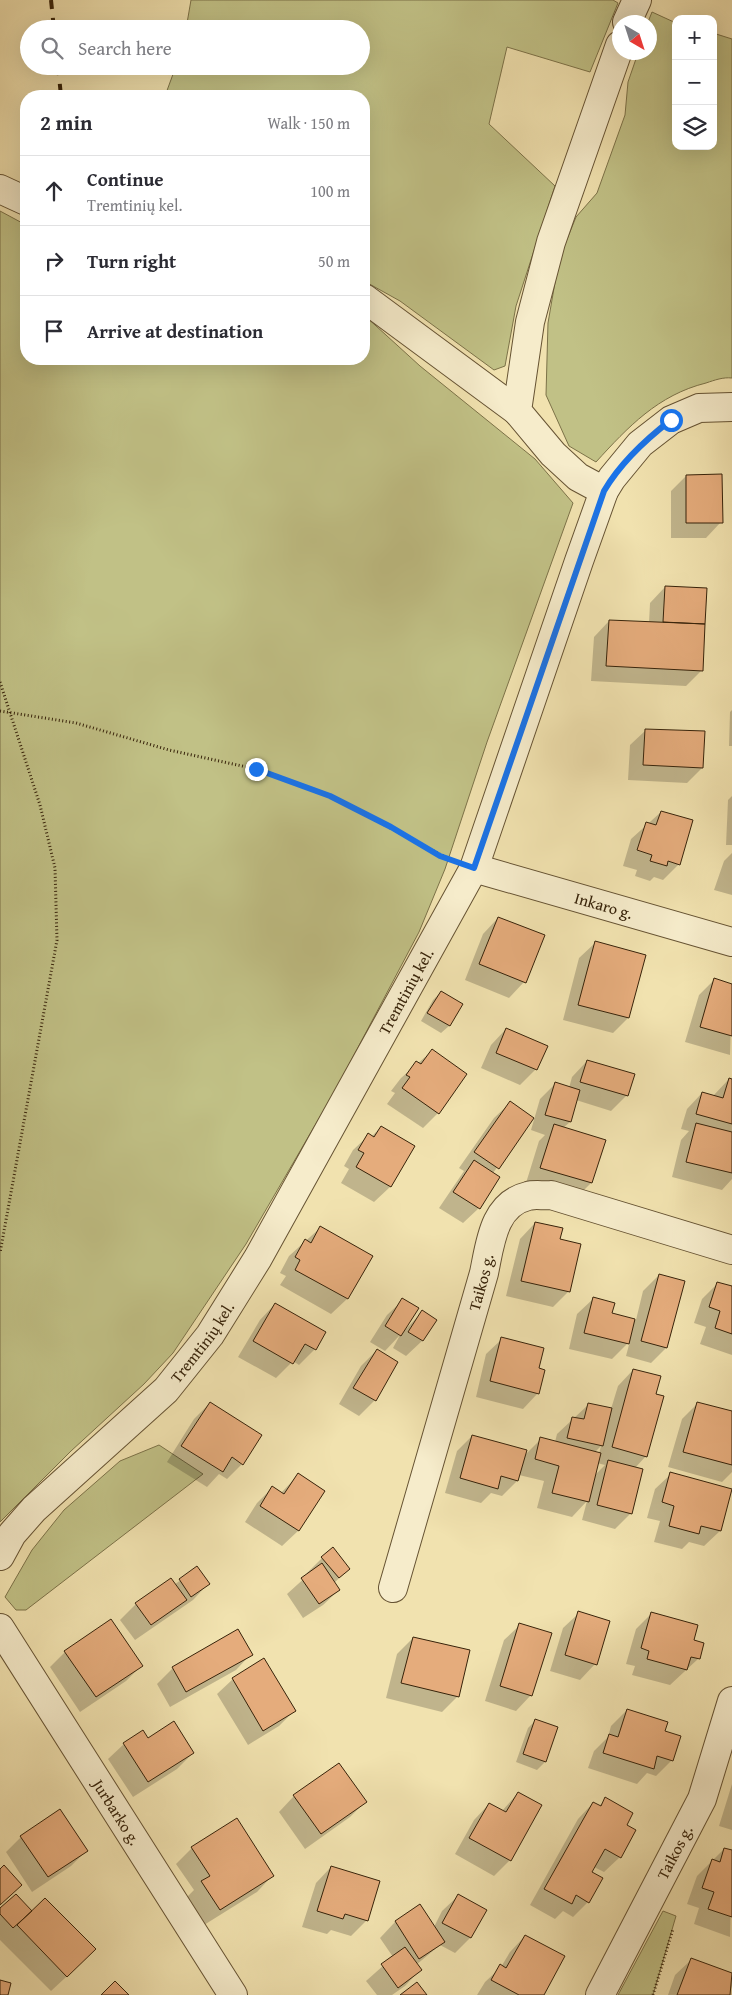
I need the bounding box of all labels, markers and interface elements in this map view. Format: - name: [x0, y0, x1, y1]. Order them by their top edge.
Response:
- north arrow: [612, 15, 657, 60]
- map controls: [672, 15, 717, 150]
- button: +: [672, 15, 717, 60]
- search box: [20, 20, 370, 75]
- icon: search: [38, 34, 66, 62]
- text: Search here: [78, 34, 172, 62]
- button: −: [672, 60, 717, 105]
- button: layers: [672, 105, 717, 150]
- text: 2 min: [40, 107, 92, 138]
- text: Walk · 150 m: [267, 111, 350, 135]
- text: Continue: [87, 165, 164, 193]
- icon: ahead: [40, 177, 68, 205]
- text: 100 m: [310, 179, 350, 203]
- text: Tremtinių kel.: [87, 193, 182, 217]
- icon: right: [40, 247, 68, 275]
- text: Turn right: [87, 247, 176, 275]
- text: 50 m: [318, 249, 350, 273]
- icon: arrive: [40, 317, 68, 345]
- text: Arrive at destination: [87, 317, 263, 345]
- route start: [660, 409, 683, 432]
- route end: [245, 758, 268, 781]
- street label: Inkaro g.: [572, 885, 636, 925]
- street label: Tremtinių kel.: [372, 944, 439, 1039]
- street label: Taikos g.: [462, 1252, 499, 1314]
- street label: Tremtinių kel.: [164, 1297, 240, 1388]
- street label: Jurbarko g.: [86, 1773, 147, 1850]
- street label: Taikos g.: [650, 1821, 698, 1884]

